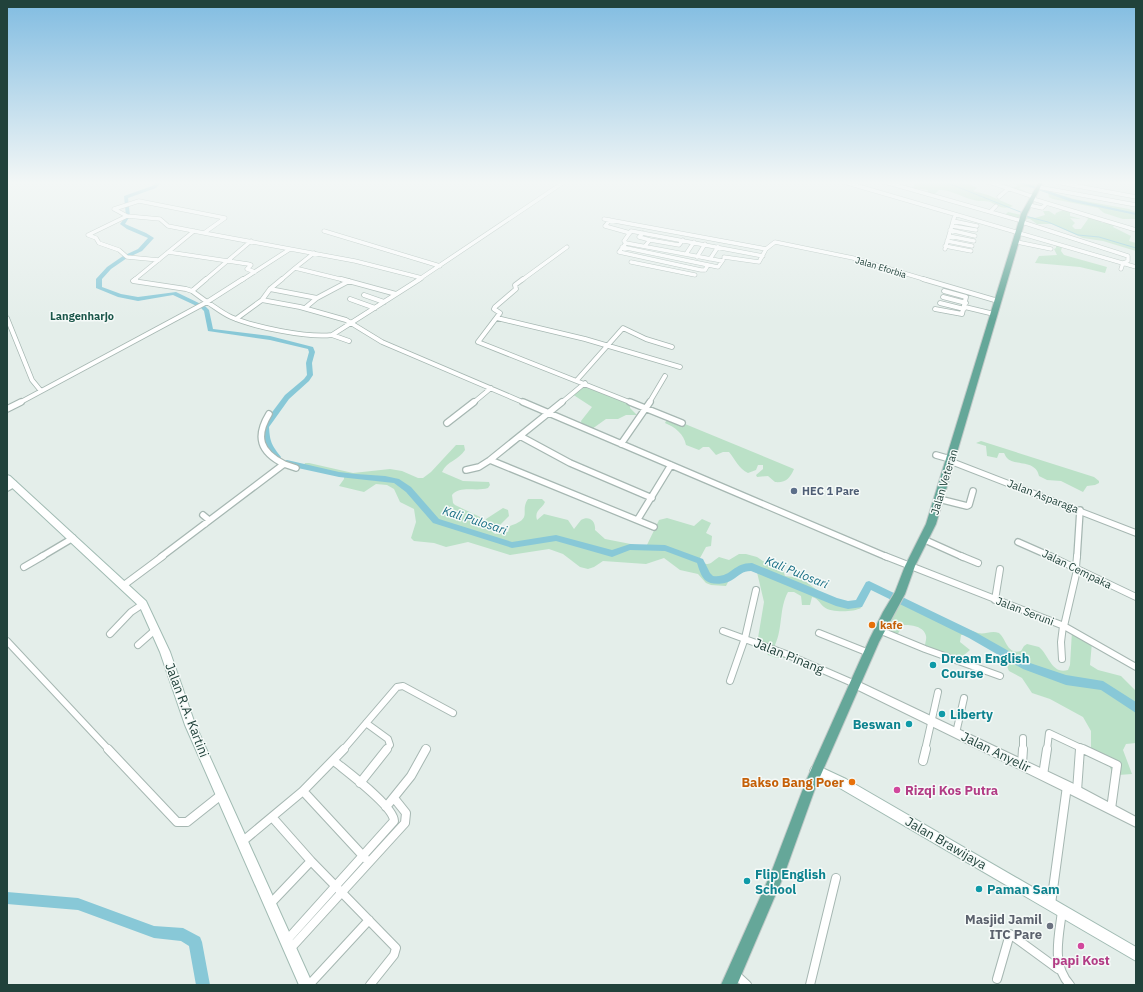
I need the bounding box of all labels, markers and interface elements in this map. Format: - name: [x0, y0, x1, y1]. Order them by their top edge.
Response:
- street label: Jalan Eforbia: [854, 254, 908, 280]
- district label: Langenharjo: [50, 309, 114, 323]
- street label: Jalan Veteran: [927, 448, 961, 516]
- street label: Jalan Asparaga: [1005, 476, 1081, 516]
- place label: HEC 1 Pare: [802, 484, 859, 498]
- marker: HEC 1 Pare: [789, 486, 799, 496]
- water label: Kali Pulosari: [441, 503, 510, 538]
- street label: Jalan Cempaka: [1040, 546, 1114, 592]
- water label: Kali Pulosari: [763, 553, 832, 592]
- street label: Jalan Seruni: [994, 594, 1056, 628]
- place label: kafe: [880, 618, 903, 632]
- marker: kafe: [867, 620, 877, 630]
- street label: Jalan Pinang: [751, 634, 827, 678]
- place label: Dream English Course: [941, 650, 1029, 682]
- street label: Jalan R.A. Kartini: [161, 660, 213, 760]
- marker: Dream English Course: [928, 660, 938, 670]
- place label: Liberty: [950, 706, 993, 723]
- marker: Liberty: [937, 709, 947, 719]
- place label: Beswan: [853, 716, 901, 733]
- marker: Beswan: [904, 719, 914, 729]
- street label: Jalan Anyelir: [958, 728, 1034, 776]
- place label: Bakso Bang Poer: [741, 774, 844, 791]
- marker: Bakso Bang Poer: [847, 777, 857, 787]
- place label: Rizqi Kos Putra: [905, 782, 998, 799]
- marker: Rizqi Kos Putra: [892, 785, 902, 795]
- street label: Jalan Brawijaya: [902, 813, 990, 873]
- place label: Flip English School: [755, 866, 826, 898]
- marker: Flip English School: [742, 876, 752, 886]
- place label: Paman Sam: [987, 881, 1060, 898]
- marker: Paman Sam: [974, 884, 984, 894]
- place label: Masjid Jamil ITC Pare: [965, 911, 1042, 943]
- marker: Masjid Jamil ITC Pare: [1045, 921, 1055, 931]
- marker: papi Kost: [1076, 941, 1086, 951]
- place label: papi Kost: [1052, 952, 1110, 969]

